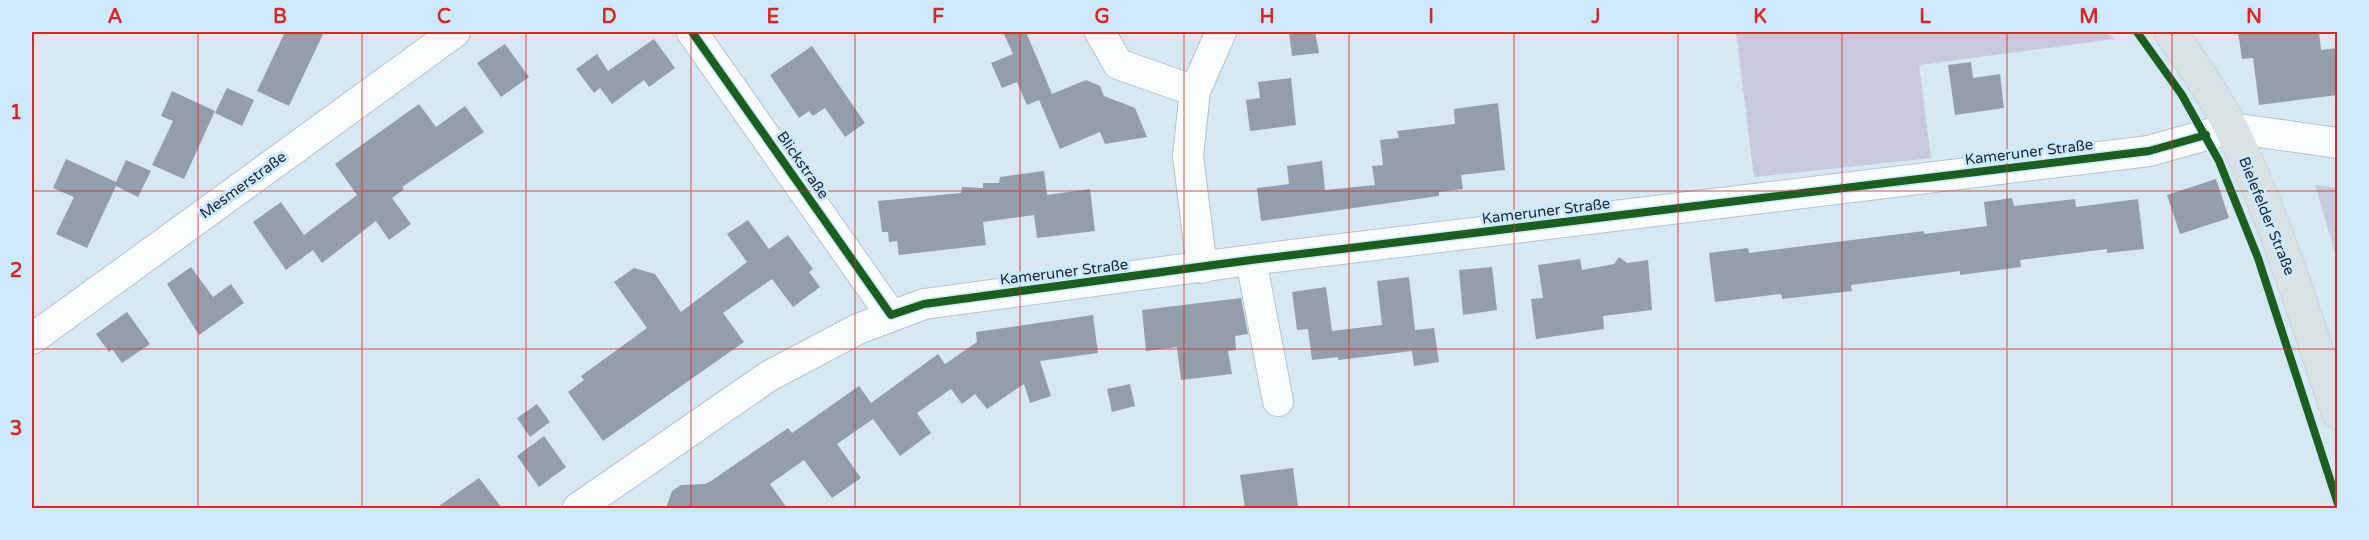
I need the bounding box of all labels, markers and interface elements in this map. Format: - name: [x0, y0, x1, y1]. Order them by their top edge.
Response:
- text: A: [108, 5, 123, 29]
- text: B: [273, 5, 287, 29]
- text: C: [437, 5, 451, 29]
- text: D: [601, 5, 617, 29]
- text: E: [767, 5, 780, 29]
- text: F: [932, 5, 944, 29]
- text: G: [1094, 5, 1110, 29]
- text: H: [1259, 5, 1275, 29]
- text: I: [1428, 5, 1434, 29]
- text: J: [1590, 5, 1601, 29]
- text: K: [1753, 5, 1767, 29]
- text: L: [1919, 5, 1931, 29]
- text: M: [2079, 5, 2099, 29]
- text: N: [2246, 5, 2262, 29]
- text: 1: [10, 101, 22, 125]
- street label: Blickstraße: [773, 128, 833, 202]
- street label: Kameruner Straße: [1964, 135, 2094, 169]
- street label: Mesmerstraße: [196, 148, 290, 222]
- street label: Bielefelder Straße: [2235, 154, 2299, 278]
- street label: Kameruner Straße: [1481, 194, 1611, 228]
- street label: Kameruner Straße: [999, 255, 1129, 289]
- text: 2: [10, 259, 22, 283]
- text: 3: [10, 417, 22, 441]

